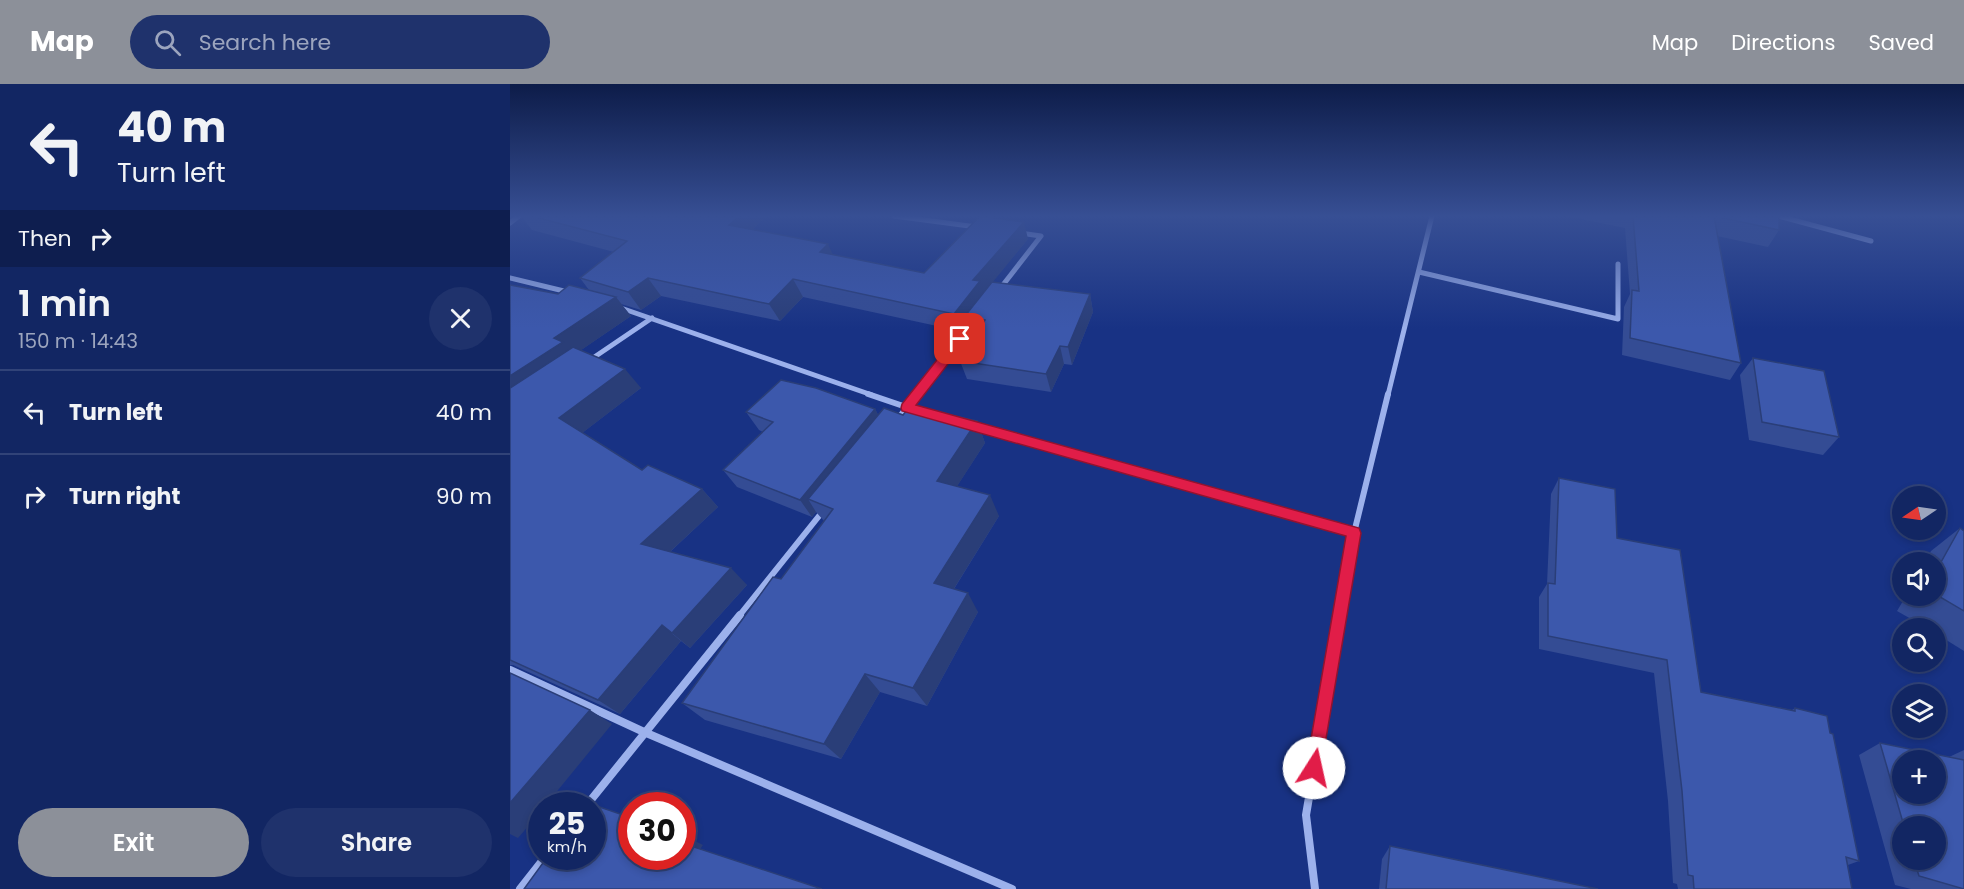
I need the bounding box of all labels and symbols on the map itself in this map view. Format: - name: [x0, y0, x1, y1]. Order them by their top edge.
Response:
- pin: [934, 313, 985, 364]
- north arrow: [1892, 486, 1946, 540]
- position arrow: [1282, 736, 1346, 800]
- speed limit sign: 30: [618, 792, 696, 870]

